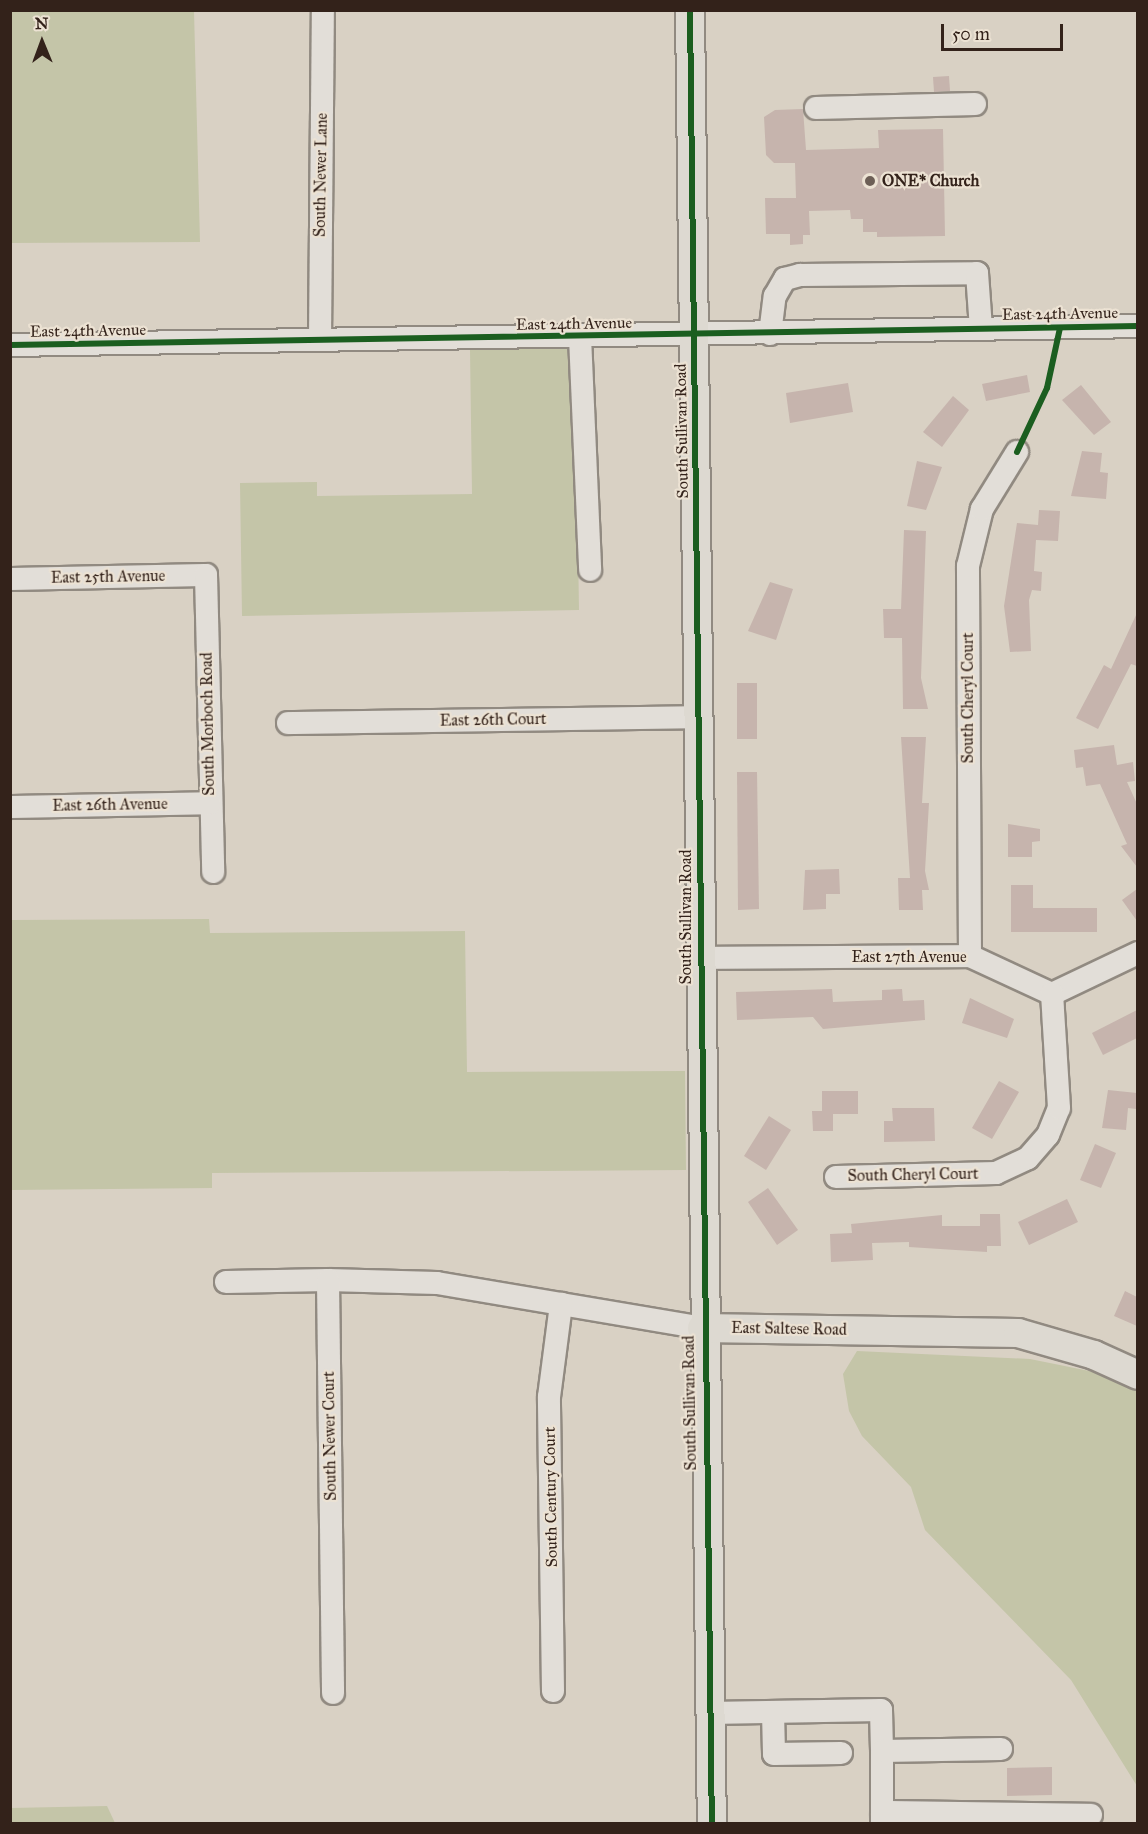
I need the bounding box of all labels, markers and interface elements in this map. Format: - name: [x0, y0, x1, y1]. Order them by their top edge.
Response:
- north arrow: [12, 12, 72, 72]
- scale bar: [944, 12, 1066, 50]
- text: N: [35, 14, 49, 33]
- text: 50 m: [952, 23, 990, 45]
- street label: South Newer Lane: [310, 113, 332, 237]
- place label: ONE* Church: [882, 171, 980, 191]
- marker: ONE* Church: [863, 174, 877, 188]
- street label: East 24th Avenue: [1002, 303, 1118, 325]
- street label: East 24th Avenue: [516, 313, 632, 335]
- street label: East 24th Avenue: [30, 320, 146, 342]
- street label: South Sullivan Road: [671, 363, 693, 499]
- street label: East 25th Avenue: [51, 566, 165, 588]
- street label: South Cheryl Court: [958, 633, 978, 763]
- street label: South Morboch Road: [197, 652, 219, 796]
- street label: East 26th Court: [440, 709, 546, 731]
- street label: East 26th Avenue: [52, 794, 168, 816]
- street label: South Sullivan Road: [676, 849, 696, 985]
- street label: East 27th Avenue: [851, 947, 967, 967]
- street label: South Cheryl Court: [847, 1164, 979, 1186]
- street label: East Saltese Road: [731, 1318, 847, 1340]
- street label: South Sullivan Road: [679, 1335, 701, 1471]
- street label: South Newer Court: [319, 1371, 341, 1501]
- street label: South Century Court: [540, 1427, 562, 1567]

